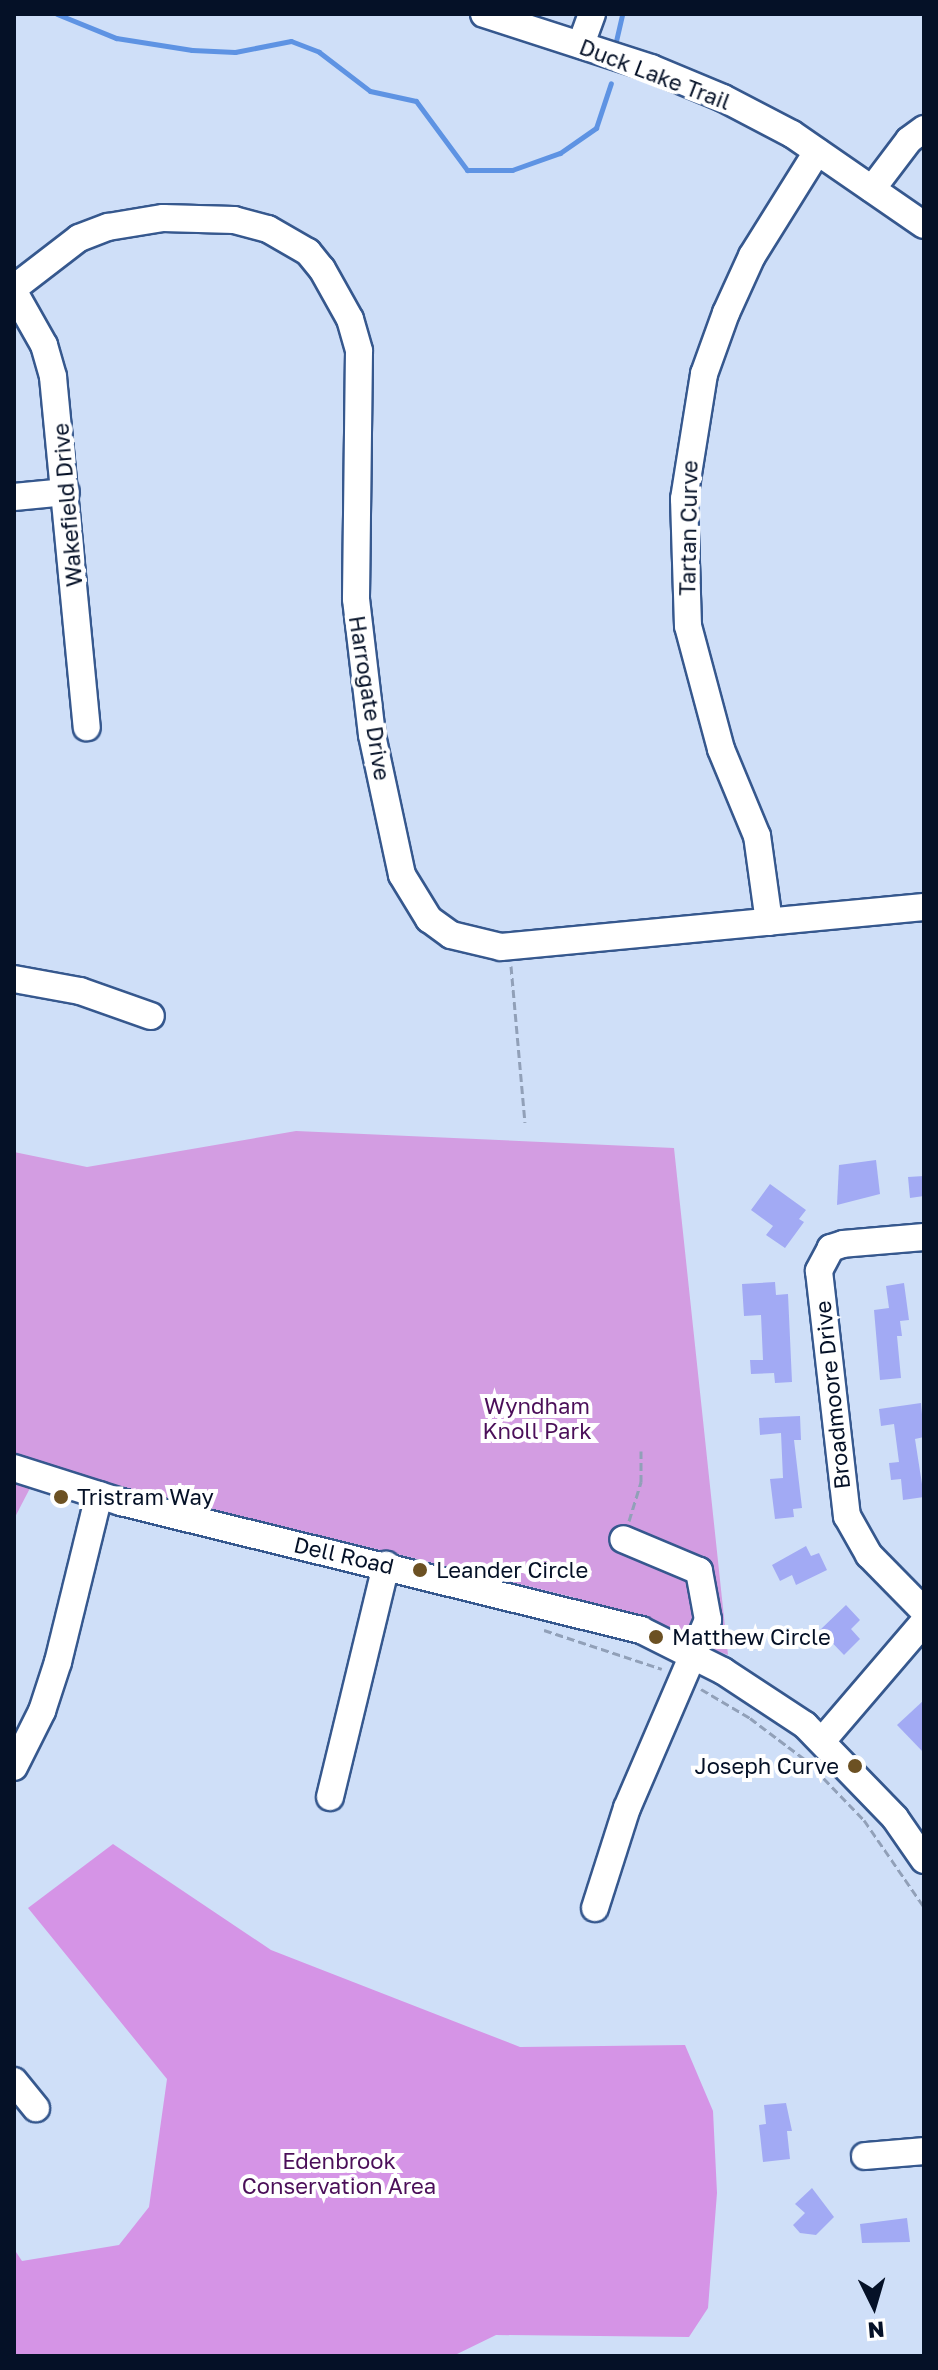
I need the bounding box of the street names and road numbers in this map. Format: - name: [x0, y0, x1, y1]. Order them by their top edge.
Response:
- street label: Duck Lake Trail: [576, 33, 734, 115]
- street label: Wakefield Drive: [47, 422, 87, 588]
- street label: Tartan Curve: [674, 460, 702, 596]
- street label: Harrogate Drive: [344, 614, 396, 782]
- street label: Broadmoore Drive: [809, 1300, 855, 1490]
- street label: Dell Road: [292, 1531, 396, 1579]

